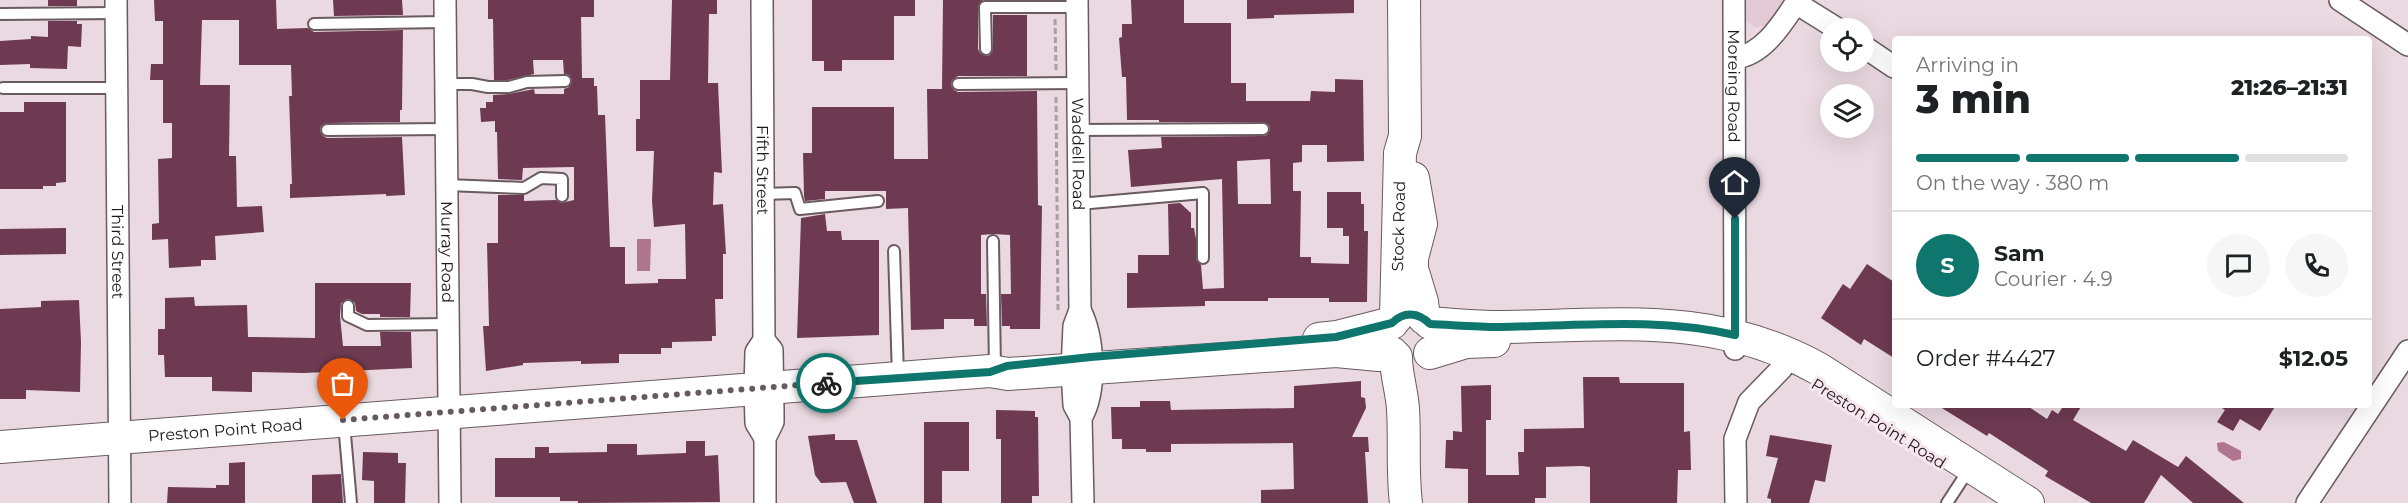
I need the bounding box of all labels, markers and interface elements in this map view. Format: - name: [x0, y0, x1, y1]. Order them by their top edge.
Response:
- map controls: [1820, 18, 1874, 138]
- button: locate: [1820, 18, 1874, 72]
- street label: Moreing Road: [1724, 29, 1743, 143]
- text: Arriving in: [1916, 53, 2019, 77]
- text: 21:26–21:31: [2231, 74, 2348, 101]
- text: 3 min: [1916, 75, 2031, 123]
- button: layers: [1820, 84, 1874, 138]
- street label: Waddell Road: [1068, 98, 1088, 210]
- street label: Fifth Street: [753, 125, 772, 215]
- pin: [1709, 157, 1760, 219]
- icon: home: [1718, 166, 1751, 199]
- text: On the way · 380 m: [1916, 171, 2109, 195]
- street label: Stock Road: [1388, 181, 1409, 272]
- street label: Murray Road: [437, 201, 457, 303]
- street label: Third Street: [108, 205, 127, 300]
- button: chat: [2207, 234, 2270, 297]
- button: phone: [2285, 234, 2348, 297]
- text: Sam: [1994, 240, 2045, 267]
- text: S: [1940, 252, 1955, 279]
- text: Courier · 4.9: [1994, 267, 2113, 291]
- text: Order #4427: [1916, 345, 2056, 372]
- text: $12.05: [2279, 345, 2348, 372]
- courier: [796, 353, 856, 413]
- pin: [317, 358, 368, 420]
- icon: bag: [326, 367, 359, 400]
- icon: bike: [810, 367, 843, 400]
- street label: Preston Point Road: [1808, 374, 1949, 473]
- street label: Preston Point Road: [147, 415, 303, 446]

